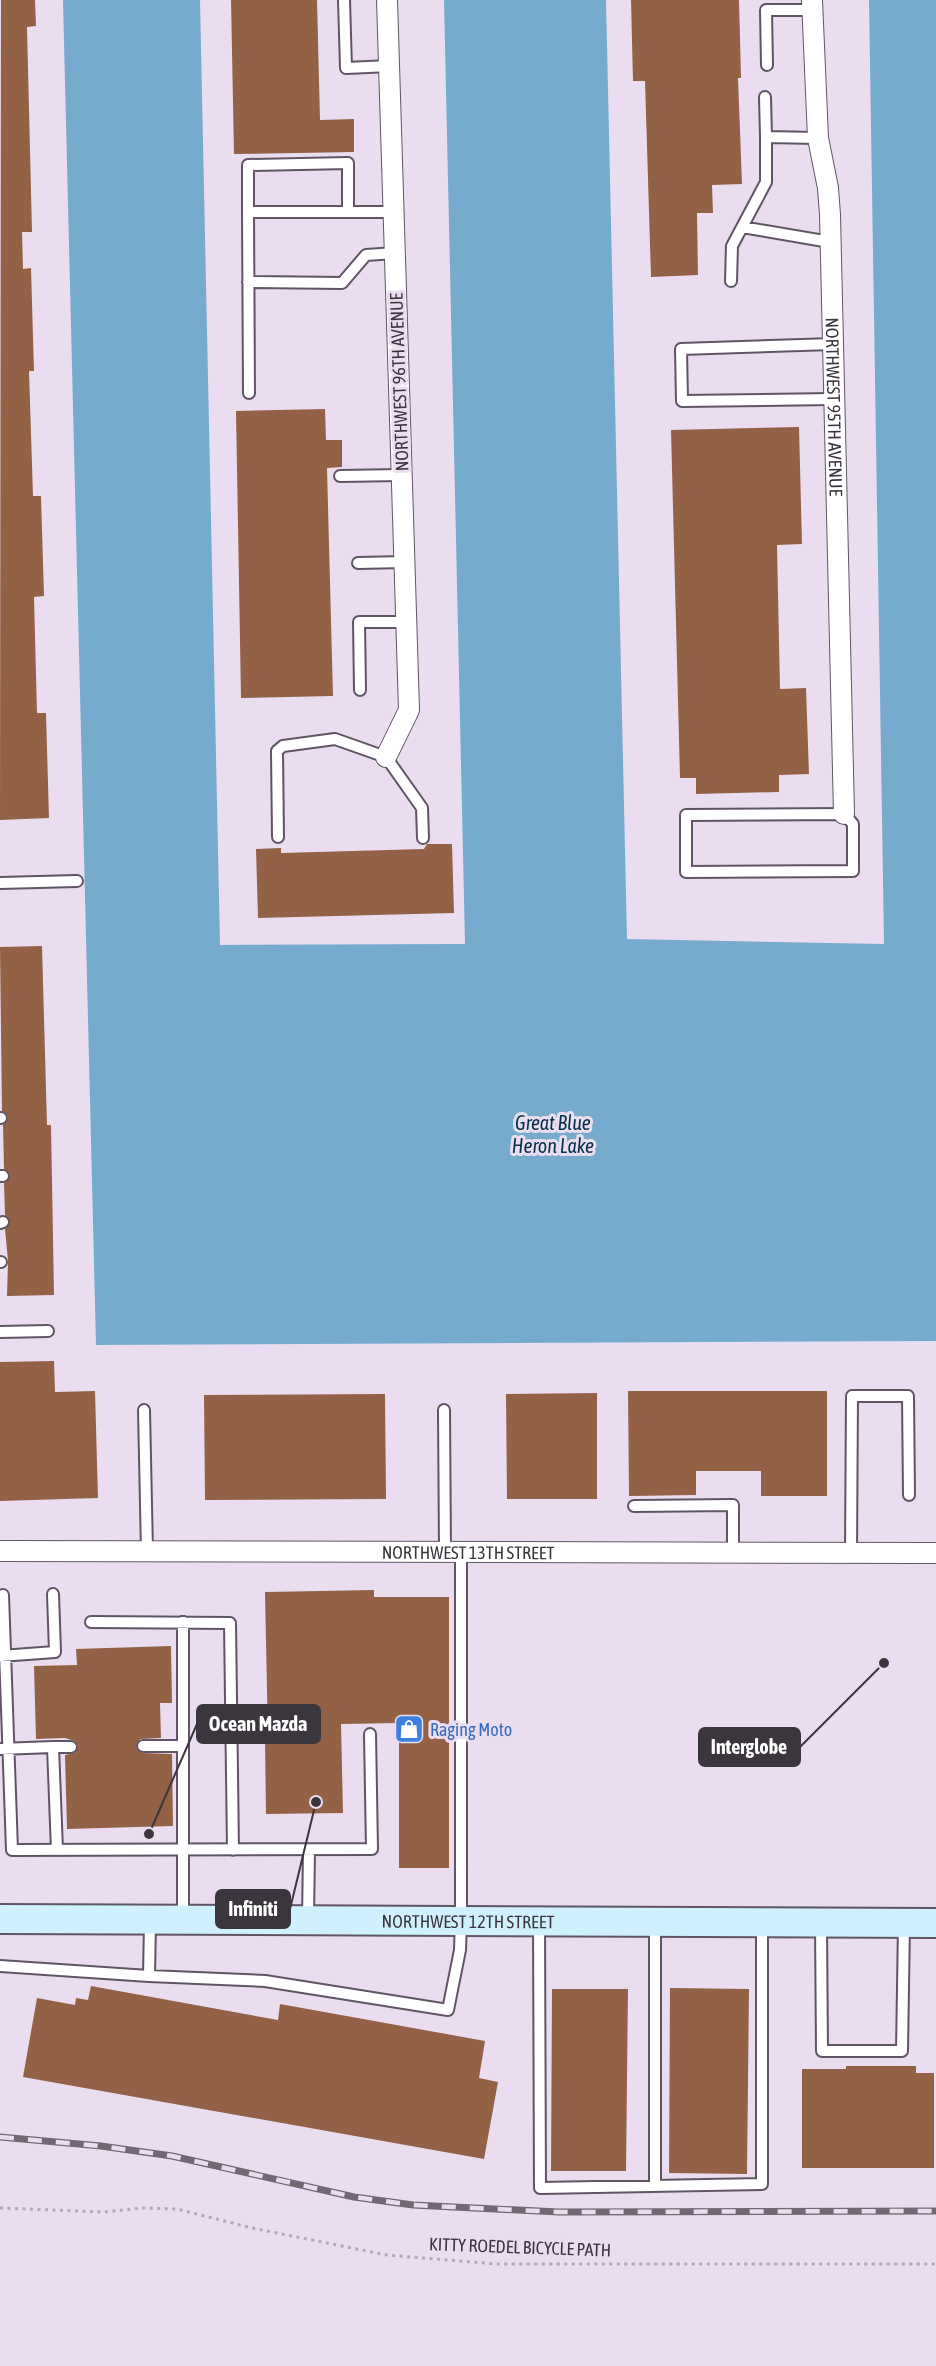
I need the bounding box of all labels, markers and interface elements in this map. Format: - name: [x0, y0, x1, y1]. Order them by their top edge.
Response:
- street label: NORTHWEST 96TH AVENUE: [385, 292, 413, 472]
- street label: NORTHWEST 95TH AVENUE: [822, 317, 847, 497]
- water label: Great Blue Heron Lake: [512, 1111, 594, 1157]
- street label: NORTHWEST 13TH STREET: [382, 1541, 554, 1563]
- callout: Ocean Mazda: [197, 1705, 320, 1743]
- text: Ocean Mazda: [209, 1712, 307, 1735]
- shop icon: Raging Moto: [393, 1713, 425, 1745]
- place label: Raging Moto: [430, 1719, 512, 1740]
- callout: Interglobe: [699, 1728, 800, 1766]
- text: Interglobe: [711, 1735, 787, 1758]
- callout: Infiniti: [216, 1890, 290, 1928]
- text: Infiniti: [228, 1897, 278, 1920]
- street label: NORTHWEST 12TH STREET: [382, 1910, 554, 1932]
- street label: KITTY ROEDEL BICYCLE PATH: [429, 2233, 611, 2261]

